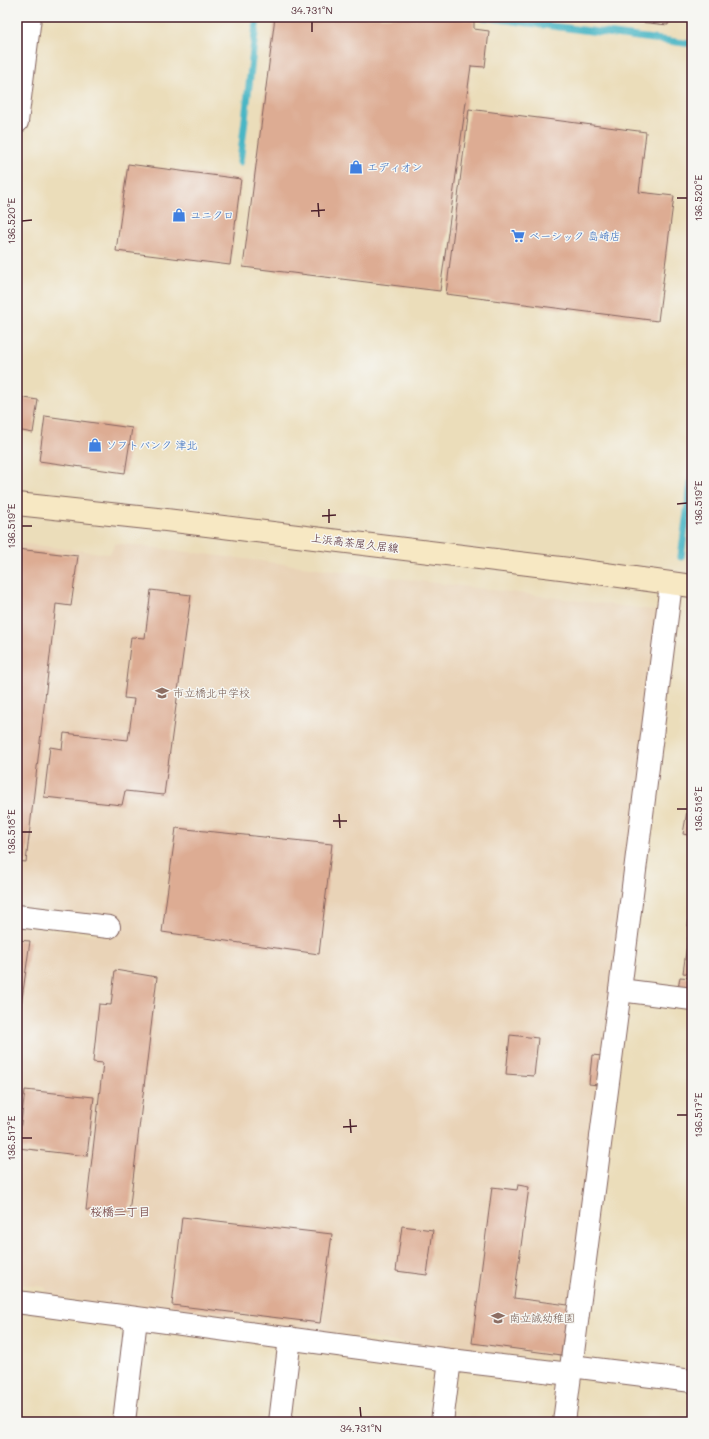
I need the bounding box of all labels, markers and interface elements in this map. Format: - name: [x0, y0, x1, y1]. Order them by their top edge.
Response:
- text: 34.731°N: [291, 3, 333, 17]
- shop icon: エディオン: [348, 159, 364, 175]
- place label: エディオン: [367, 159, 422, 174]
- text: 136.520°E: [691, 174, 705, 221]
- text: 136.520°E: [4, 197, 18, 244]
- shop icon: ユニクロ: [171, 207, 187, 223]
- place label: ユニクロ: [190, 207, 234, 222]
- supermarket icon: ベーシック 島崎店: [510, 228, 526, 244]
- place label: ベーシック 島崎店: [529, 228, 621, 243]
- shop icon: ソフトバンク 津北: [87, 437, 103, 453]
- place label: ソフトバンク 津北: [106, 437, 198, 452]
- text: 136.519°E: [691, 480, 705, 526]
- text: 136.519°E: [4, 503, 18, 549]
- street label: 上浜高茶屋久居線: [310, 530, 400, 555]
- school or university icon: 市立橋北中学校: [154, 685, 170, 701]
- place label: 市立橋北中学校: [173, 685, 250, 700]
- text: 136.518°E: [691, 786, 705, 832]
- text: 136.518°E: [4, 809, 18, 855]
- text: 136.517°E: [691, 1092, 705, 1137]
- text: 136.517°E: [4, 1115, 18, 1160]
- district label: 桜橋二丁目: [90, 1203, 150, 1219]
- school or university icon: 南立誠幼稚園: [490, 1310, 506, 1326]
- place label: 南立誠幼稚園: [509, 1310, 575, 1325]
- text: 34.731°N: [340, 1421, 382, 1435]

